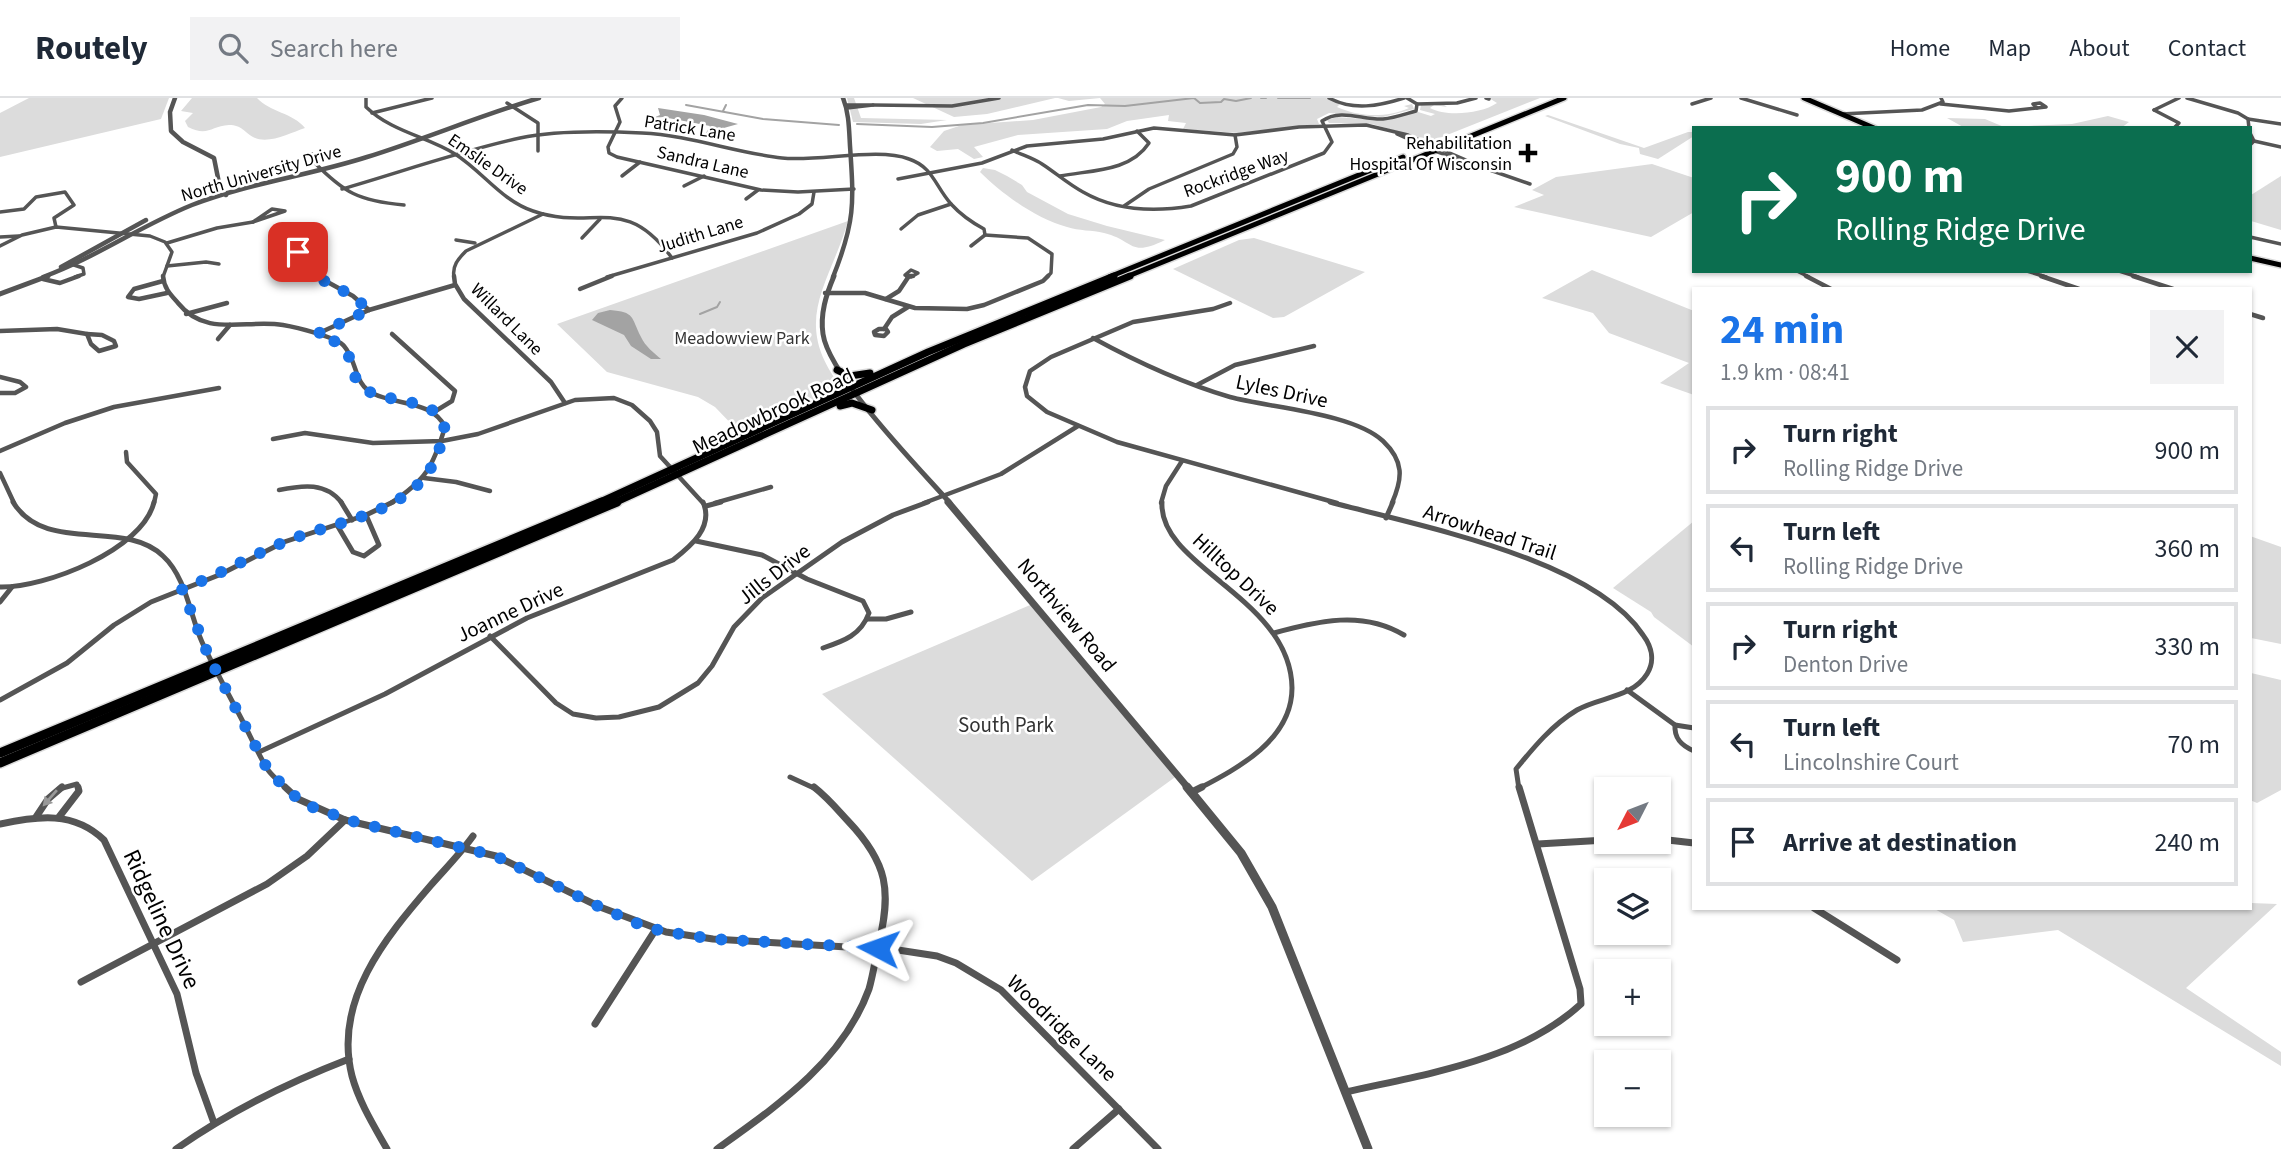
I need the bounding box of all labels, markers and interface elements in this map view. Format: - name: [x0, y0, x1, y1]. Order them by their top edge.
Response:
- search box: [190, 17, 680, 80]
- text: Routely: [35, 25, 148, 72]
- icon: search: [214, 29, 252, 67]
- text: Search here: [270, 30, 398, 67]
- text: Home: [1890, 31, 1950, 66]
- text: Map: [1988, 31, 2031, 66]
- text: About: [2069, 31, 2130, 66]
- text: Contact: [2168, 31, 2246, 66]
- street label: Patrick Lane: [642, 109, 738, 148]
- street label: Emslie Drive: [443, 128, 533, 201]
- place label: Rehabilitation Hospital Of Wisconsin: [1349, 131, 1512, 177]
- street label: North University Drive: [178, 139, 344, 208]
- street label: Sandra Lane: [654, 140, 751, 185]
- text: 900 m: [1835, 142, 1964, 212]
- street label: Rockridge Way: [1180, 143, 1293, 204]
- marker: Rehabilitation Hospital Of Wisconsin: [1518, 143, 1538, 163]
- icon: right: [1720, 154, 1811, 245]
- text: Rolling Ridge Drive: [1835, 207, 2086, 253]
- street label: Judith Lane: [654, 210, 746, 259]
- pin: [268, 222, 328, 282]
- icon: arrive: [279, 233, 317, 271]
- street label: Willard Lane: [465, 278, 548, 361]
- text: 24 min: [1720, 300, 1844, 360]
- button: close: [2150, 310, 2224, 384]
- park label: Meadowview Park: [674, 326, 810, 351]
- text: 1.9 km · 08:41: [1720, 356, 1850, 389]
- street label: Meadowbrook Road: [687, 360, 859, 462]
- street label: Lyles Drive: [1233, 367, 1331, 415]
- text: Turn right: [1783, 415, 1898, 452]
- icon: right: [1724, 431, 1762, 469]
- text: 900 m: [2154, 432, 2220, 469]
- text: Rolling Ridge Drive: [1783, 452, 1963, 485]
- street label: Arrowhead Trail: [1420, 496, 1560, 568]
- text: Turn left: [1783, 513, 1880, 550]
- street label: Hilltop Drive: [1186, 526, 1286, 622]
- icon: left: [1724, 529, 1762, 567]
- text: 360 m: [2154, 530, 2220, 567]
- street label: Jills Drive: [731, 536, 817, 612]
- text: Rolling Ridge Drive: [1783, 550, 1963, 583]
- street label: Northview Road: [1010, 551, 1124, 679]
- street label: Joanne Drive: [452, 574, 568, 650]
- text: Turn right: [1783, 611, 1898, 648]
- icon: right: [1724, 627, 1762, 665]
- text: 330 m: [2154, 628, 2220, 665]
- text: Denton Drive: [1783, 648, 1908, 681]
- text: Turn left: [1783, 709, 1880, 746]
- park label: South Park: [958, 710, 1055, 740]
- icon: left: [1724, 725, 1762, 763]
- text: 70 m: [2167, 726, 2220, 763]
- text: Lincolnshire Court: [1783, 746, 1959, 779]
- north arrow: [1594, 777, 1671, 854]
- map controls: [1594, 777, 1671, 1127]
- one-way arrow: [42, 789, 58, 807]
- icon: arrive: [1724, 823, 1762, 861]
- text: Arrive at destination: [1783, 824, 2017, 861]
- text: 240 m: [2154, 824, 2220, 861]
- street label: Ridgeline Drive: [114, 844, 209, 995]
- button: layers: [1594, 868, 1671, 945]
- position arrow: [841, 911, 915, 985]
- button: +: [1594, 959, 1671, 1036]
- street label: Woodridge Lane: [1000, 968, 1124, 1088]
- button: −: [1594, 1050, 1671, 1127]

